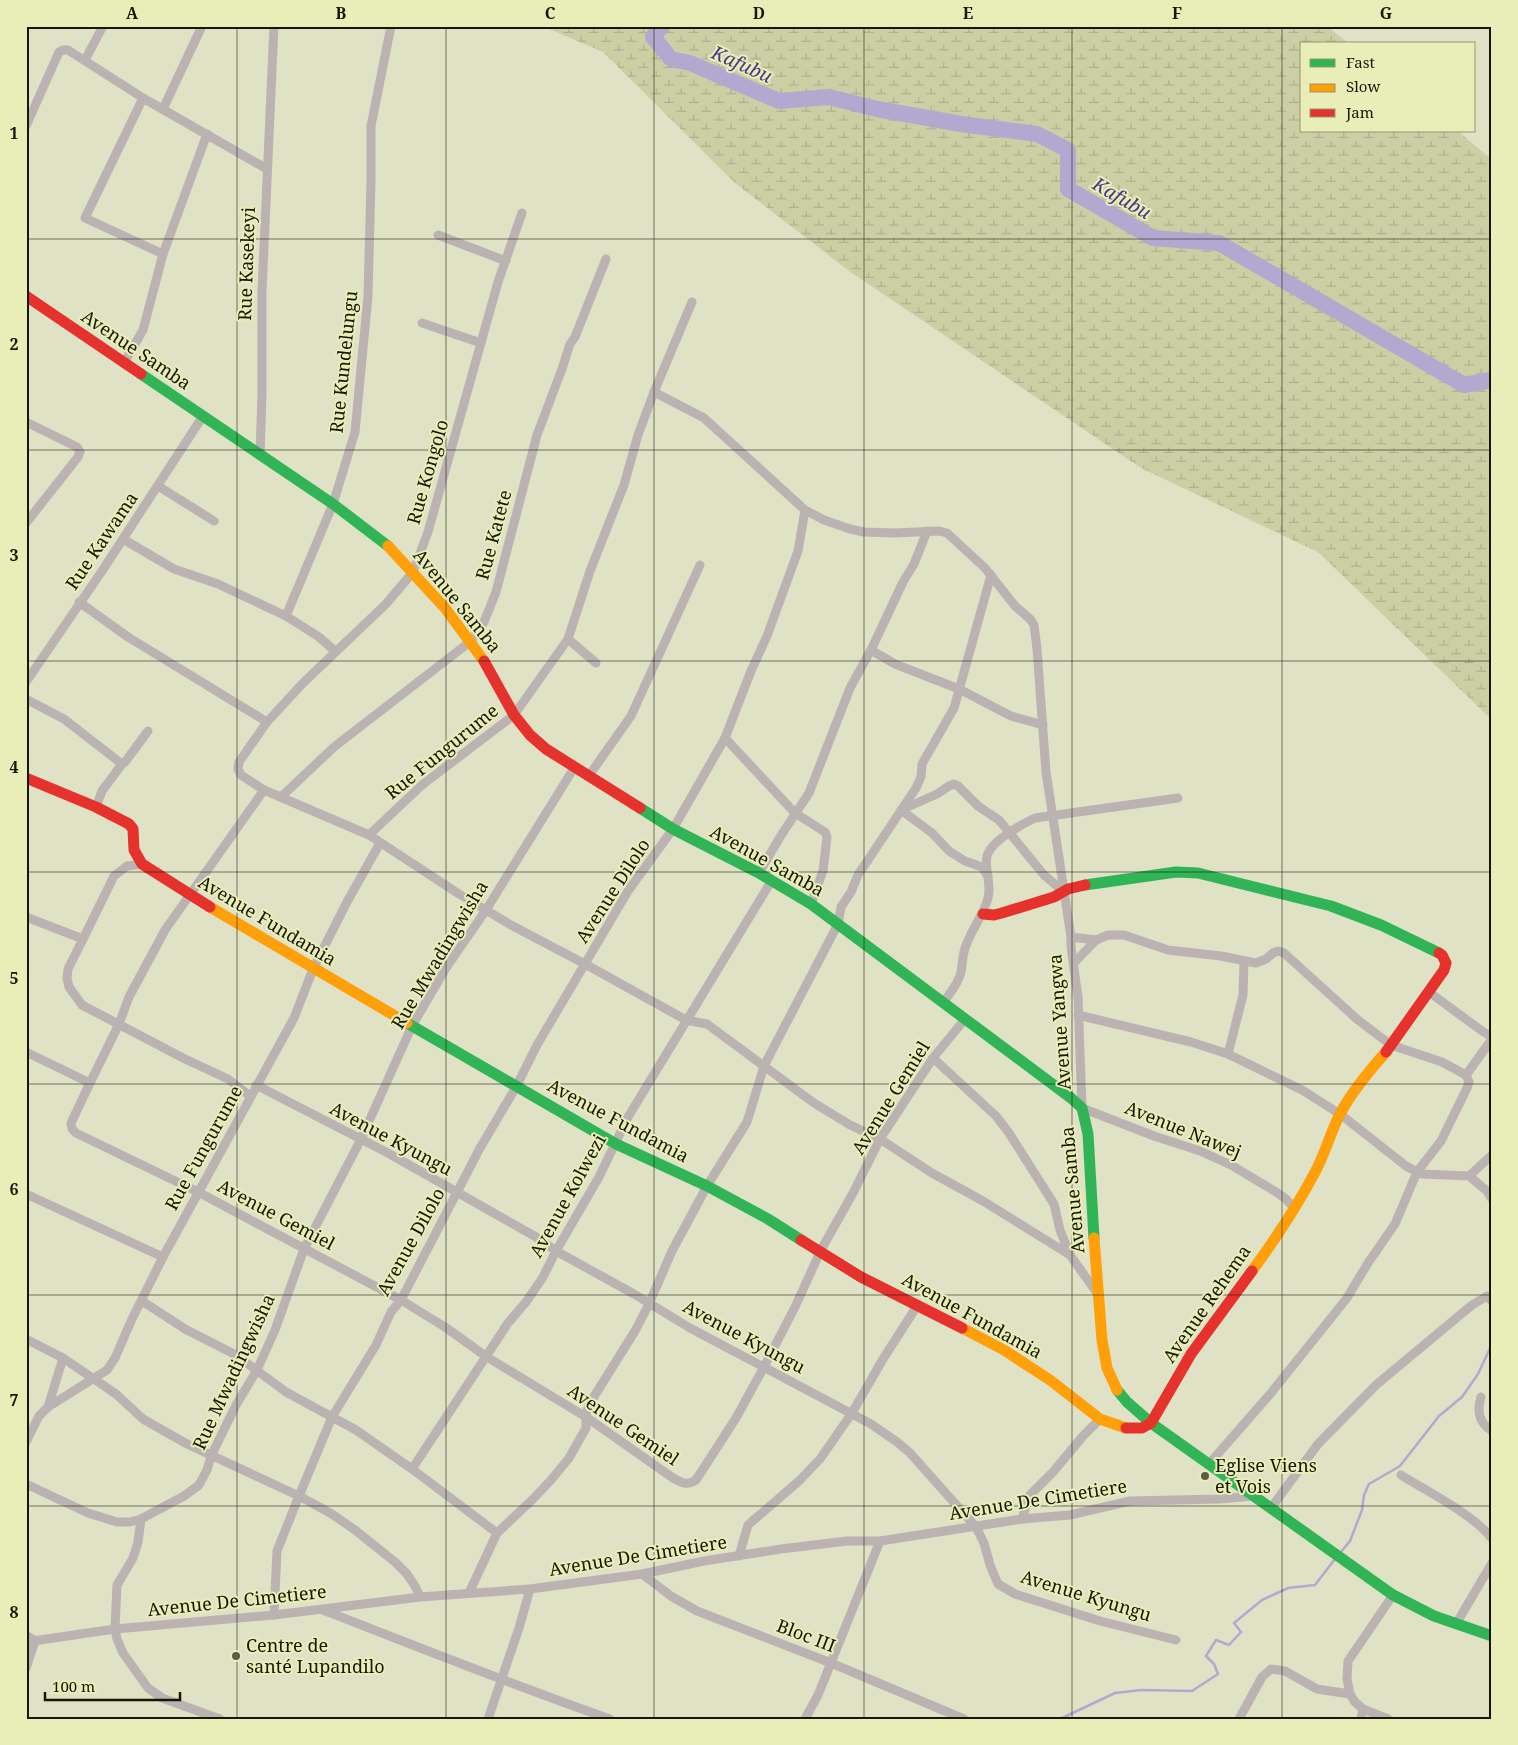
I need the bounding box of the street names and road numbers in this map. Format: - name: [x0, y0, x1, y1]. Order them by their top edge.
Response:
- street label: Rue Kasekeyi: [232, 206, 260, 321]
- street label: Rue Kundelungu: [324, 289, 362, 434]
- street label: Avenue Samba: [77, 304, 196, 395]
- street label: Rue Kongolo: [401, 417, 453, 527]
- street label: Rue Kawama: [60, 487, 143, 594]
- street label: Rue Katete: [470, 487, 517, 582]
- street label: Avenue Samba: [408, 543, 507, 657]
- street label: Rue Fungurume: [380, 698, 503, 804]
- street label: Avenue Samba: [706, 819, 829, 901]
- street label: Avenue Dilolo: [569, 834, 655, 947]
- street label: Avenue Fundamia: [194, 869, 341, 971]
- street label: Rue Mwadingwisha: [385, 876, 493, 1033]
- street label: Avenue Yangwa: [1042, 953, 1076, 1091]
- street label: Avenue Gemiel: [846, 1036, 935, 1159]
- street label: Avenue Fundamia: [544, 1073, 693, 1168]
- street label: Rue Fungurume: [159, 1081, 247, 1214]
- street label: Avenue Nawej: [1122, 1095, 1245, 1163]
- street label: Avenue Kyungu: [326, 1096, 457, 1181]
- street label: Avenue Samba: [1055, 1126, 1089, 1254]
- street label: Avenue Kolwezi: [523, 1129, 611, 1261]
- street label: Avenue Gemiel: [214, 1173, 340, 1255]
- street label: Avenue Dilolo: [371, 1183, 450, 1300]
- street label: Avenue Rehema: [1157, 1240, 1256, 1367]
- street label: Avenue Fundamia: [898, 1267, 1047, 1364]
- street label: Rue Mwadingwisha: [186, 1290, 280, 1453]
- street label: Avenue Kyungu: [679, 1294, 810, 1379]
- street label: Avenue Gemiel: [563, 1378, 684, 1471]
- street label: Avenue De Cimetiere: [947, 1473, 1128, 1525]
- street label: Avenue De Cimetiere: [547, 1529, 728, 1581]
- street label: Avenue Kyungu: [1018, 1564, 1155, 1626]
- street label: Avenue De Cimetiere: [146, 1579, 328, 1621]
- street label: Bloc III: [774, 1613, 839, 1657]

